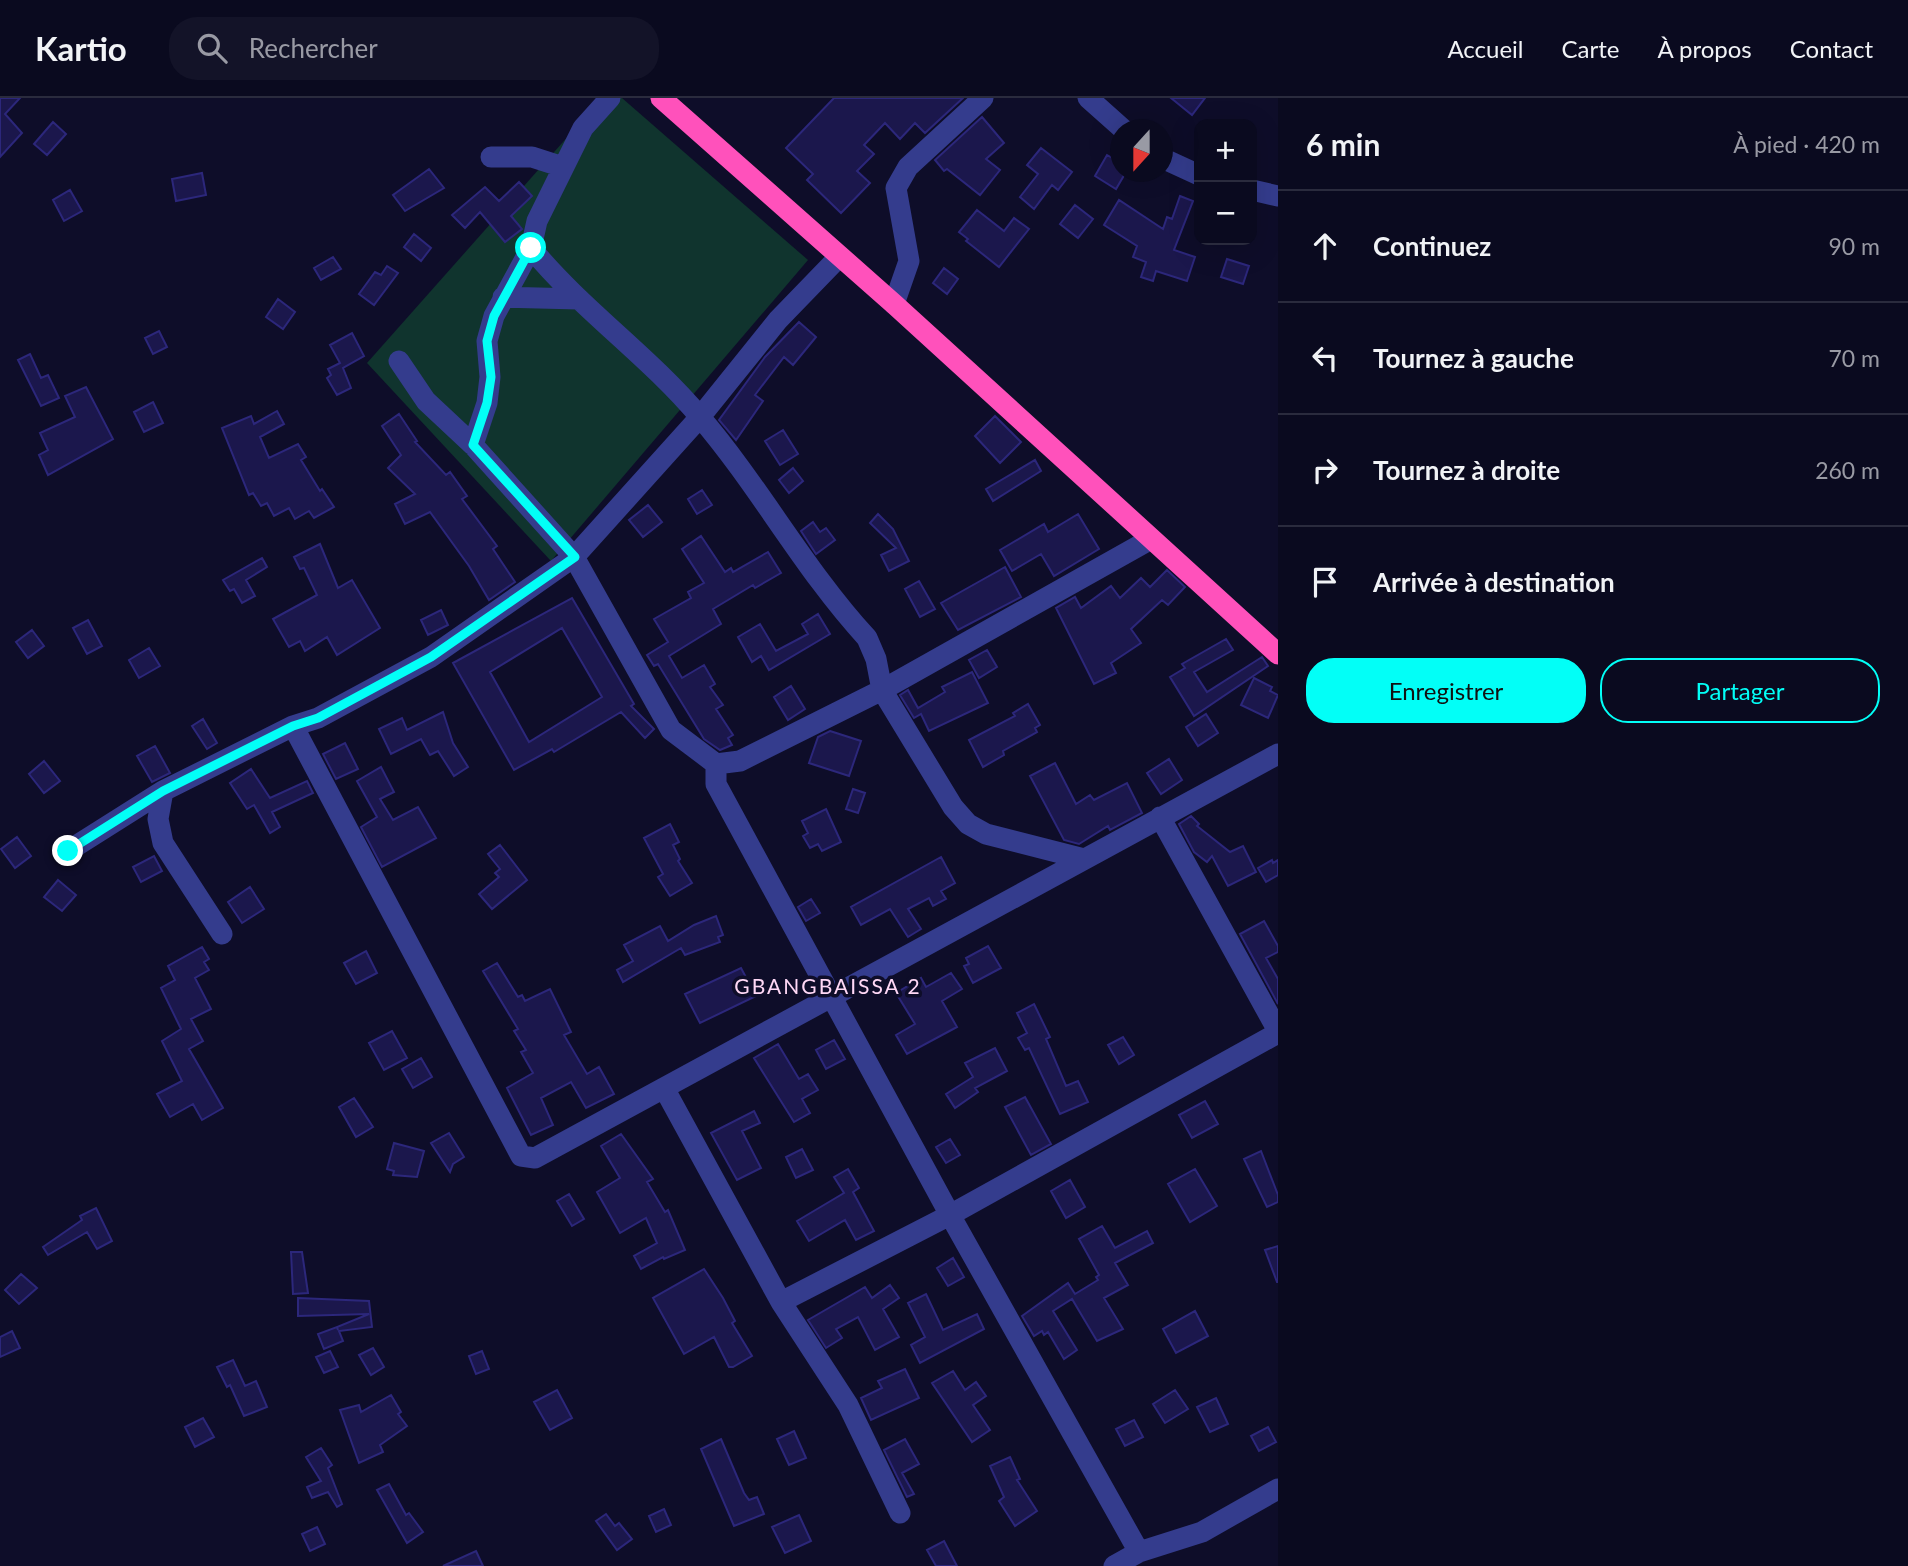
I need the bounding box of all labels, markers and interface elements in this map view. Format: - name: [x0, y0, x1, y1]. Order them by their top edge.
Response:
- search box: [169, 17, 659, 80]
- text: Kartio: [35, 28, 127, 68]
- icon: search: [193, 29, 231, 67]
- text: Rechercher: [249, 32, 378, 64]
- text: Accueil: [1447, 34, 1523, 63]
- text: Carte: [1561, 34, 1619, 63]
- text: À propos: [1657, 34, 1752, 63]
- text: Contact: [1790, 34, 1873, 63]
- north arrow: [1110, 119, 1173, 182]
- map controls: [1194, 119, 1257, 245]
- button: +: [1194, 119, 1257, 182]
- text: 6 min: [1306, 126, 1380, 162]
- text: À pied · 420 m: [1733, 130, 1880, 158]
- button: −: [1194, 182, 1257, 245]
- icon: ahead: [1306, 227, 1344, 265]
- text: Continuez: [1373, 230, 1491, 262]
- route start: [515, 232, 546, 263]
- text: 90 m: [1829, 232, 1880, 260]
- icon: left: [1306, 339, 1344, 377]
- text: Tournez à gauche: [1373, 342, 1574, 374]
- text: 70 m: [1829, 344, 1880, 372]
- icon: right: [1306, 451, 1344, 489]
- text: Tournez à droite: [1373, 454, 1560, 486]
- text: 260 m: [1815, 456, 1880, 484]
- icon: arrive: [1306, 563, 1344, 601]
- text: Arrivée à destination: [1373, 566, 1615, 598]
- button: Enregistrer: [1306, 658, 1586, 723]
- button: Partager: [1600, 658, 1880, 723]
- route end: [52, 835, 83, 866]
- district label: GBANGBAISSA 2: [734, 973, 922, 998]

